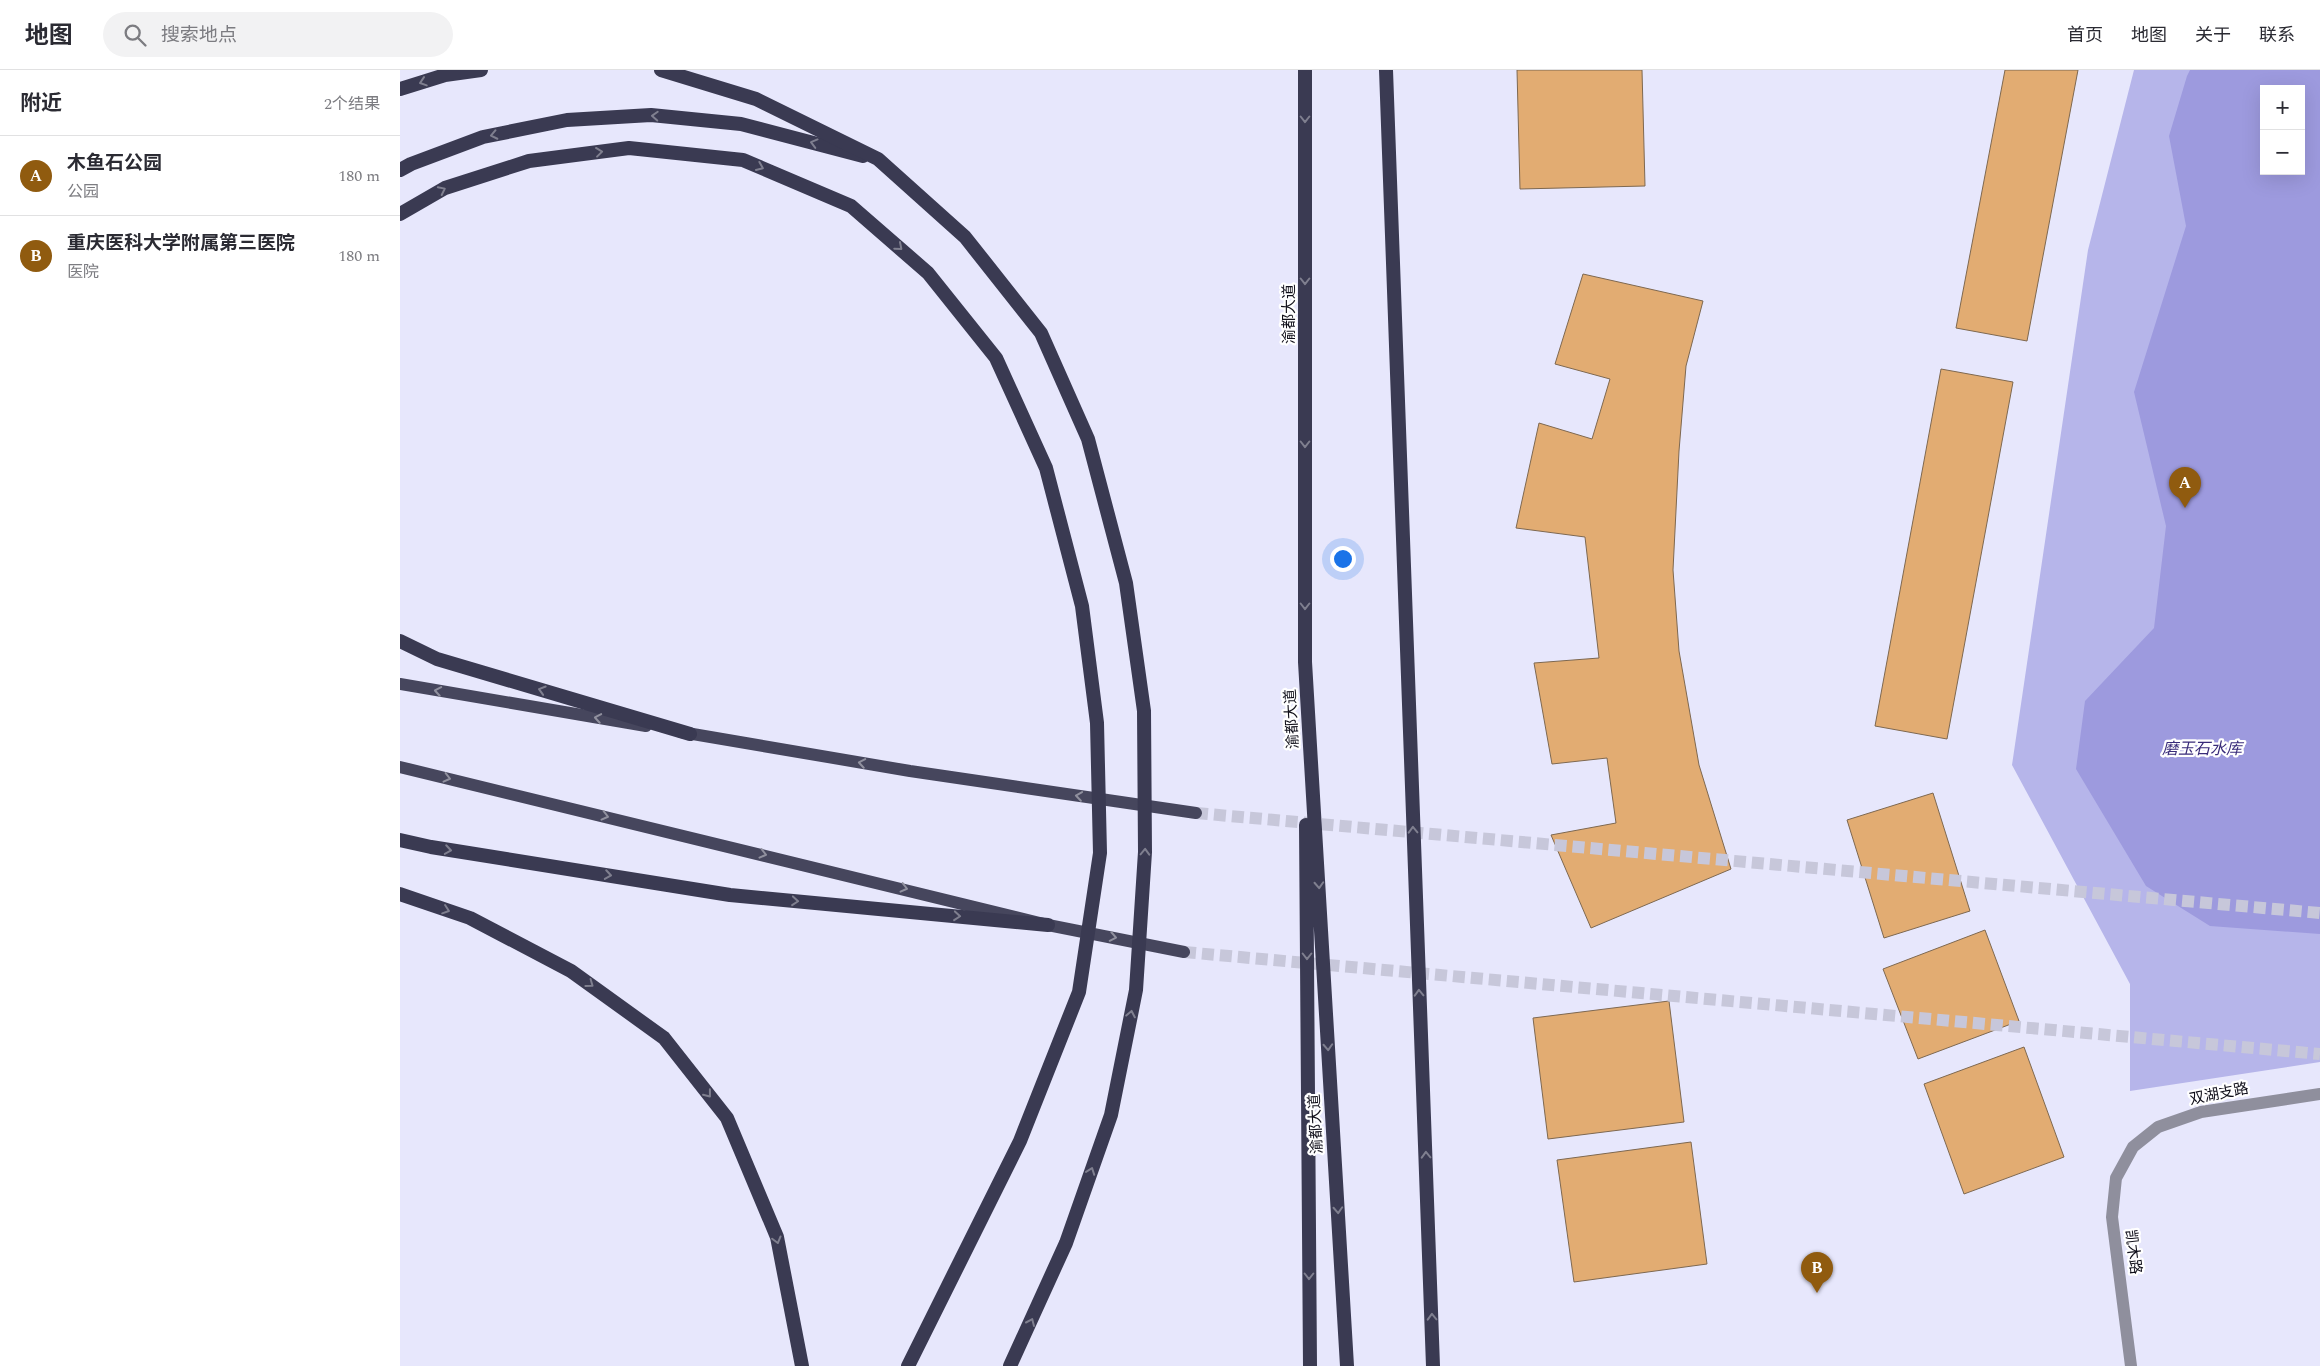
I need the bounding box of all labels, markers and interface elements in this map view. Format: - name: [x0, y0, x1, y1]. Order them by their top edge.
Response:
- search box: [103, 12, 453, 57]
- text: 地图: [25, 18, 73, 54]
- icon: search: [121, 21, 149, 49]
- text: 搜索地点: [161, 21, 237, 50]
- text: 首页: [2067, 22, 2103, 49]
- text: 地图: [2131, 22, 2167, 49]
- text: 关于: [2195, 22, 2231, 49]
- text: 联系: [2259, 22, 2295, 49]
- one-way arrow: [419, 76, 428, 86]
- map controls: [2260, 85, 2305, 175]
- button: +: [2260, 85, 2305, 130]
- text: 附近: [20, 88, 62, 120]
- text: 2个结果: [324, 92, 380, 116]
- one-way arrow: [650, 111, 658, 122]
- one-way arrow: [1300, 115, 1310, 123]
- one-way arrow: [489, 129, 498, 140]
- button: −: [2260, 130, 2305, 175]
- one-way arrow: [810, 138, 819, 149]
- one-way arrow: [596, 147, 604, 158]
- text: 木鱼石公园: [67, 149, 162, 178]
- one-way arrow: [755, 160, 764, 171]
- text: A: [30, 164, 42, 188]
- text: 180 m: [338, 164, 380, 188]
- text: 公园: [67, 180, 99, 204]
- one-way arrow: [437, 186, 446, 196]
- text: 重庆医科大学附属第三医院: [67, 229, 295, 258]
- one-way arrow: [893, 241, 902, 250]
- text: B: [30, 244, 42, 268]
- text: 180 m: [338, 244, 380, 268]
- text: 医院: [67, 260, 99, 284]
- one-way arrow: [1300, 278, 1310, 285]
- street label: 渝都大道: [1278, 284, 1301, 344]
- one-way arrow: [1300, 440, 1310, 448]
- pin: A: [2169, 467, 2201, 508]
- your location: [1330, 546, 1356, 572]
- one-way arrow: [1300, 602, 1310, 610]
- one-way arrow: [539, 685, 547, 695]
- one-way arrow: [434, 686, 443, 696]
- street label: 渝都大道: [1279, 688, 1305, 750]
- one-way arrow: [594, 713, 603, 723]
- water label: 磨玉石水库: [2162, 737, 2245, 761]
- one-way arrow: [858, 759, 866, 769]
- one-way arrow: [443, 772, 452, 783]
- one-way arrow: [1074, 791, 1082, 802]
- one-way arrow: [601, 810, 610, 821]
- one-way arrow: [1407, 826, 1418, 834]
- one-way arrow: [443, 844, 452, 854]
- one-way arrow: [759, 848, 768, 859]
- one-way arrow: [1139, 848, 1150, 856]
- one-way arrow: [604, 870, 612, 880]
- one-way arrow: [1313, 881, 1324, 889]
- one-way arrow: [899, 882, 908, 893]
- one-way arrow: [792, 895, 800, 906]
- one-way arrow: [441, 904, 450, 914]
- one-way arrow: [954, 910, 962, 921]
- one-way arrow: [1108, 932, 1117, 942]
- one-way arrow: [1302, 952, 1312, 960]
- one-way arrow: [584, 979, 593, 987]
- one-way arrow: [1414, 988, 1424, 996]
- one-way arrow: [1125, 1010, 1136, 1018]
- one-way arrow: [1323, 1044, 1334, 1052]
- street label: 双湖支路: [2187, 1077, 2251, 1111]
- one-way arrow: [702, 1088, 710, 1097]
- street label: 渝都大道: [1303, 1093, 1329, 1155]
- one-way arrow: [1420, 1151, 1431, 1159]
- one-way arrow: [1085, 1167, 1095, 1176]
- one-way arrow: [1332, 1206, 1343, 1214]
- street label: 凯木路: [2119, 1228, 2147, 1276]
- one-way arrow: [771, 1235, 782, 1244]
- pin: B: [1801, 1252, 1833, 1293]
- one-way arrow: [1304, 1272, 1314, 1280]
- one-way arrow: [1427, 1313, 1437, 1321]
- one-way arrow: [1025, 1318, 1036, 1327]

